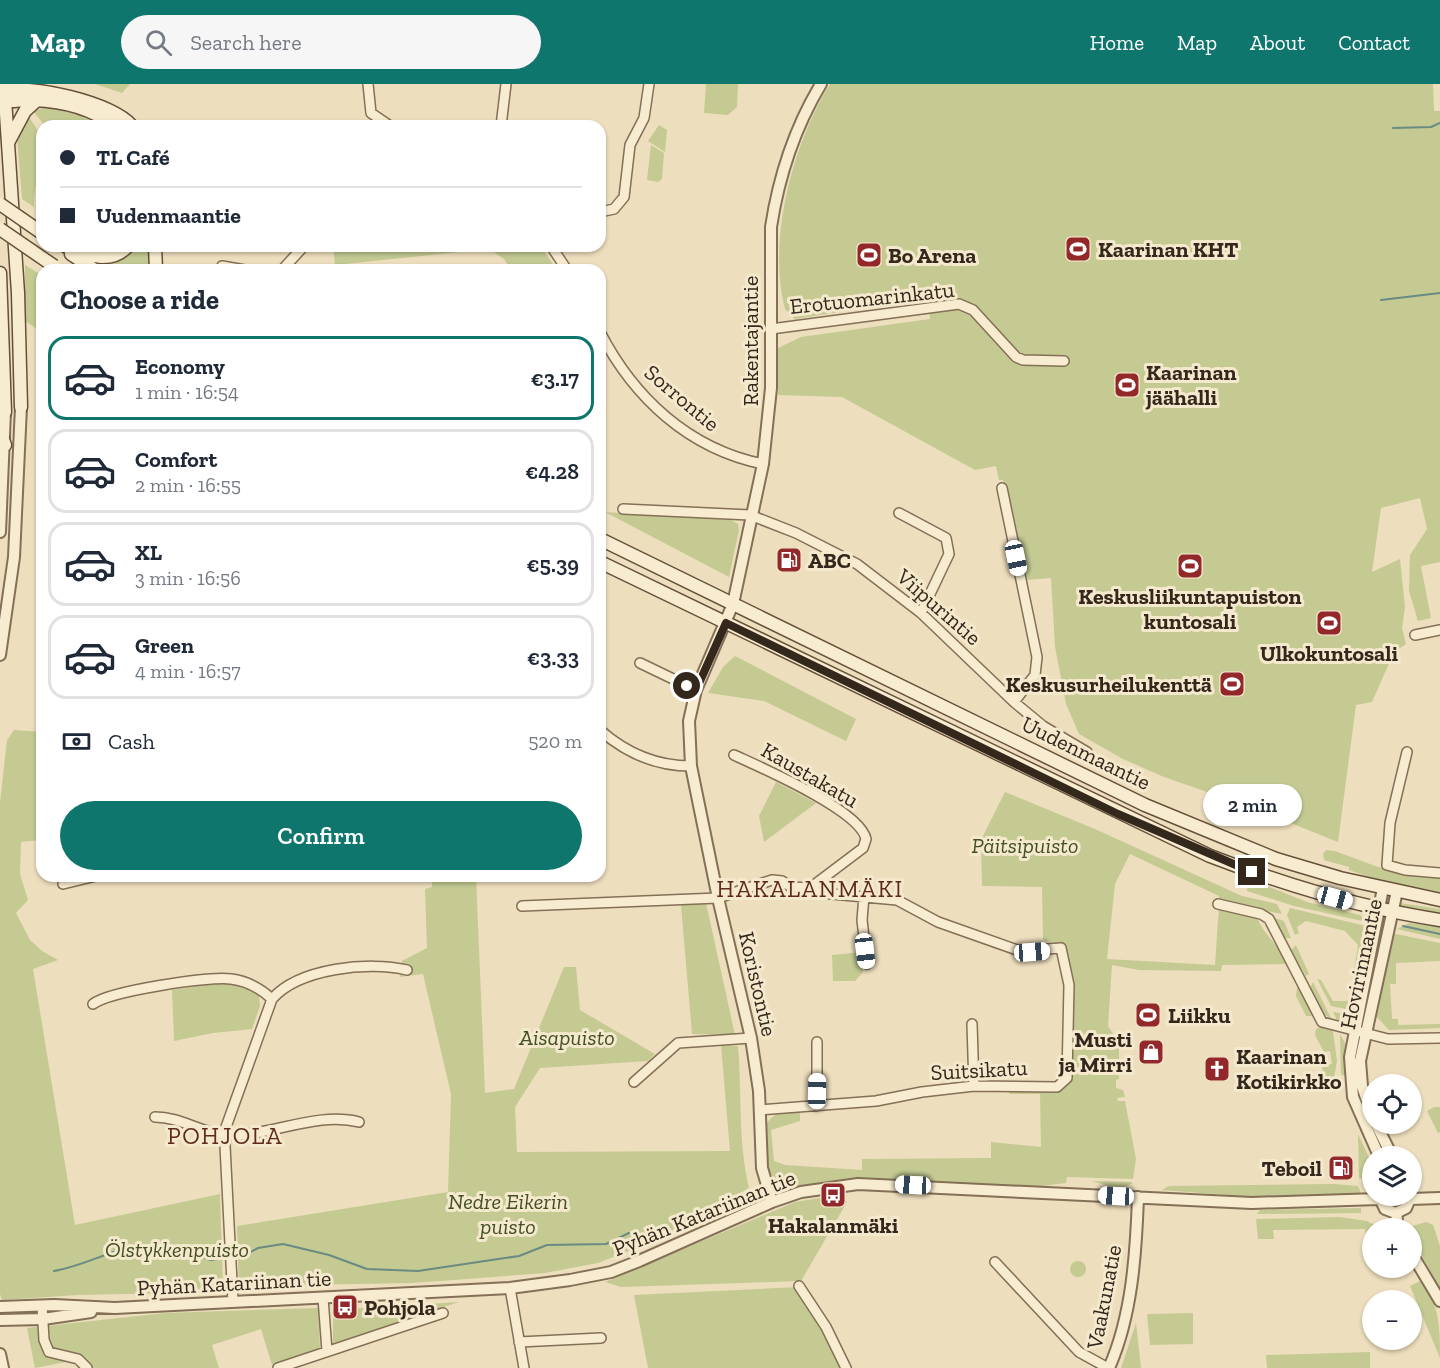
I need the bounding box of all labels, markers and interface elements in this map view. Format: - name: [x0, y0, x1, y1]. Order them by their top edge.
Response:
- search box: [121, 15, 541, 69]
- text: Map: [30, 26, 85, 59]
- icon: search: [142, 26, 175, 59]
- text: Search here: [190, 29, 302, 56]
- text: Home: [1090, 30, 1144, 55]
- text: Map: [1177, 30, 1217, 55]
- text: About: [1250, 30, 1305, 55]
- text: Contact: [1338, 30, 1410, 55]
- text: TL Café: [96, 144, 170, 171]
- text: Uudenmaantie: [96, 202, 241, 229]
- sports icon: Kaarinan KHT: [1063, 234, 1093, 264]
- place label: Kaarinan KHT: [1098, 236, 1239, 263]
- sports icon: Bo Arena: [854, 240, 884, 270]
- place label: Bo Arena: [888, 242, 976, 269]
- street label: Rakentajantie: [737, 276, 764, 406]
- street label: Erotuomarinkatu: [788, 276, 956, 320]
- text: Choose a ride: [60, 284, 219, 316]
- icon: car: [63, 351, 117, 405]
- text: Economy: [135, 353, 225, 380]
- street label: Sorrontie: [639, 359, 725, 437]
- place label: Kaarinan jäähalli: [1145, 359, 1237, 411]
- text: €3.17: [531, 365, 579, 392]
- sports icon: Kaarinan jäähalli: [1112, 370, 1142, 400]
- text: 1 min · 16:54: [135, 380, 239, 404]
- icon: car: [63, 444, 117, 498]
- text: Comfort: [135, 446, 217, 473]
- text: €4.28: [525, 458, 579, 485]
- text: 2 min · 16:55: [135, 473, 241, 497]
- icon: car: [63, 537, 117, 591]
- text: XL: [135, 539, 162, 566]
- car: [1003, 539, 1029, 577]
- fuel station icon: ABC: [774, 545, 804, 575]
- place label: ABC: [808, 547, 851, 574]
- text: €5.39: [527, 551, 579, 578]
- sports icon: Keskusliikuntapuiston kuntosali: [1175, 551, 1205, 581]
- street label: Viipurintie: [890, 562, 987, 651]
- text: 3 min · 16:56: [135, 566, 241, 590]
- place label: Keskusliikuntapuiston kuntosali: [1078, 583, 1302, 635]
- sports icon: Ulkokuntosali: [1314, 608, 1344, 638]
- icon: car: [63, 630, 117, 684]
- text: Green: [135, 632, 194, 659]
- place label: Ulkokuntosali: [1260, 640, 1398, 667]
- text: €3.33: [527, 644, 579, 671]
- text: 4 min · 16:57: [135, 659, 241, 683]
- sports icon: Keskusurheilukenttä: [1217, 669, 1247, 699]
- place label: Keskusurheilukenttä: [1006, 671, 1212, 698]
- route start: [673, 672, 700, 699]
- street label: Uudenmaantie: [1017, 710, 1155, 796]
- icon: cash: [60, 725, 93, 758]
- text: Cash: [108, 728, 155, 755]
- text: 520 m: [528, 729, 582, 753]
- street label: Kaustakatu: [756, 736, 864, 814]
- callout: 2 min: [1202, 785, 1302, 827]
- text: 2 min: [1228, 793, 1277, 817]
- button: Confirm: [60, 801, 582, 870]
- park label: Päitsipuisto: [972, 832, 1078, 859]
- route end: [1238, 858, 1265, 885]
- district label: HAKALANMÄKI: [716, 874, 904, 903]
- car: [1315, 885, 1355, 911]
- street label: Hovirinnantie: [1334, 896, 1388, 1032]
- street label: Koristontie: [733, 929, 783, 1039]
- car: [854, 932, 876, 970]
- car: [1013, 942, 1051, 962]
- sports icon: Liikku: [1133, 1000, 1163, 1030]
- place label: Liikku: [1168, 1002, 1231, 1029]
- park label: Aisapuisto: [518, 1024, 615, 1051]
- place label: Musti ja Mirri: [1058, 1026, 1132, 1078]
- shop icon: Musti ja Mirri: [1136, 1037, 1166, 1067]
- place label: Kaarinan Kotikirkko: [1236, 1043, 1342, 1095]
- street label: Suitsikatu: [930, 1054, 1029, 1086]
- church icon: Kaarinan Kotikirkko: [1202, 1054, 1232, 1084]
- car: [808, 1073, 826, 1109]
- map controls: [1362, 1074, 1422, 1350]
- button: locate: [1362, 1074, 1422, 1134]
- district label: POHJOLA: [167, 1121, 283, 1150]
- button: layers: [1362, 1146, 1422, 1206]
- fuel station icon: Teboil: [1326, 1153, 1356, 1183]
- place label: Teboil: [1262, 1155, 1322, 1182]
- street label: Pyhän Katariinan tie: [609, 1164, 799, 1262]
- car: [895, 1175, 931, 1195]
- bus stop icon: Hakalanmäki: [818, 1180, 848, 1210]
- car: [1098, 1186, 1134, 1206]
- park label: Nedre Eikerin puisto: [448, 1188, 568, 1240]
- place label: Hakalanmäki: [768, 1212, 899, 1239]
- button: +: [1362, 1218, 1422, 1278]
- park label: Ölstykkenpuisto: [105, 1236, 249, 1263]
- street label: Vaakunatie: [1080, 1242, 1127, 1352]
- street label: Pyhän Katariinan tie: [136, 1264, 332, 1302]
- button: −: [1362, 1290, 1422, 1350]
- bus stop icon: Pohjola: [330, 1292, 360, 1322]
- place label: Pohjola: [364, 1294, 436, 1321]

